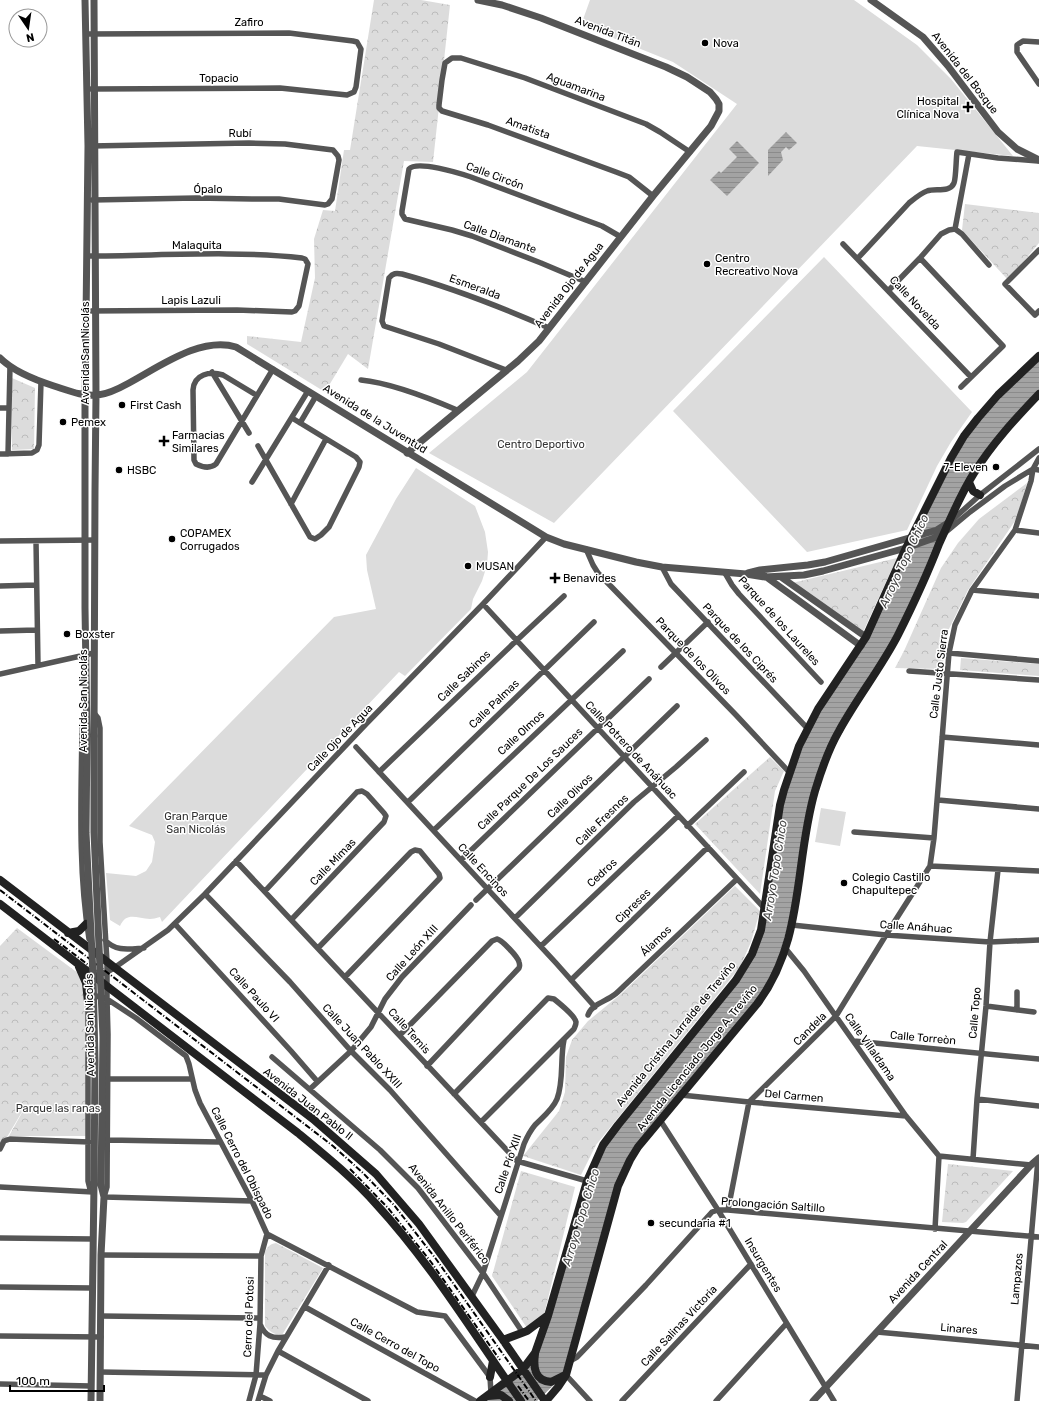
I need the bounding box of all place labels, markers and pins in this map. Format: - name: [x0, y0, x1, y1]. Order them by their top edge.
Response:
- place label: Nova: [713, 37, 739, 50]
- marker: Nova: [700, 38, 710, 48]
- place label: Hospital Clínica Nova: [896, 95, 959, 121]
- marker: Hospital Clínica Nova: [962, 101, 974, 113]
- place label: Centro Recreativo Nova: [715, 252, 798, 278]
- marker: Centro Recreativo Nova: [702, 259, 712, 269]
- place label: First Cash: [130, 399, 182, 412]
- marker: First Cash: [117, 400, 127, 410]
- place label: Pemex: [71, 416, 106, 429]
- marker: Pemex: [58, 417, 68, 427]
- place label: Farmacias Similares: [172, 429, 225, 455]
- marker: Farmacias Similares: [159, 436, 169, 446]
- place label: 7-Eleven: [943, 461, 988, 474]
- marker: 7-Eleven: [991, 462, 1001, 472]
- place label: HSBC: [127, 464, 156, 477]
- marker: HSBC: [114, 465, 124, 475]
- place label: COPAMEX Corrugados: [180, 527, 240, 553]
- marker: COPAMEX Corrugados: [167, 534, 177, 544]
- place label: MUSAN: [476, 560, 514, 573]
- marker: MUSAN: [463, 561, 473, 571]
- place label: Benavides: [563, 572, 617, 585]
- marker: Benavides: [550, 573, 560, 583]
- place label: Boxster: [75, 628, 115, 641]
- marker: Boxster: [62, 629, 72, 639]
- place label: Colegio Castillo Chapultepec: [852, 871, 930, 897]
- marker: Colegio Castillo Chapultepec: [839, 878, 849, 888]
- place label: secundaria #1: [659, 1217, 731, 1230]
- marker: secundaria #1: [646, 1218, 656, 1228]

